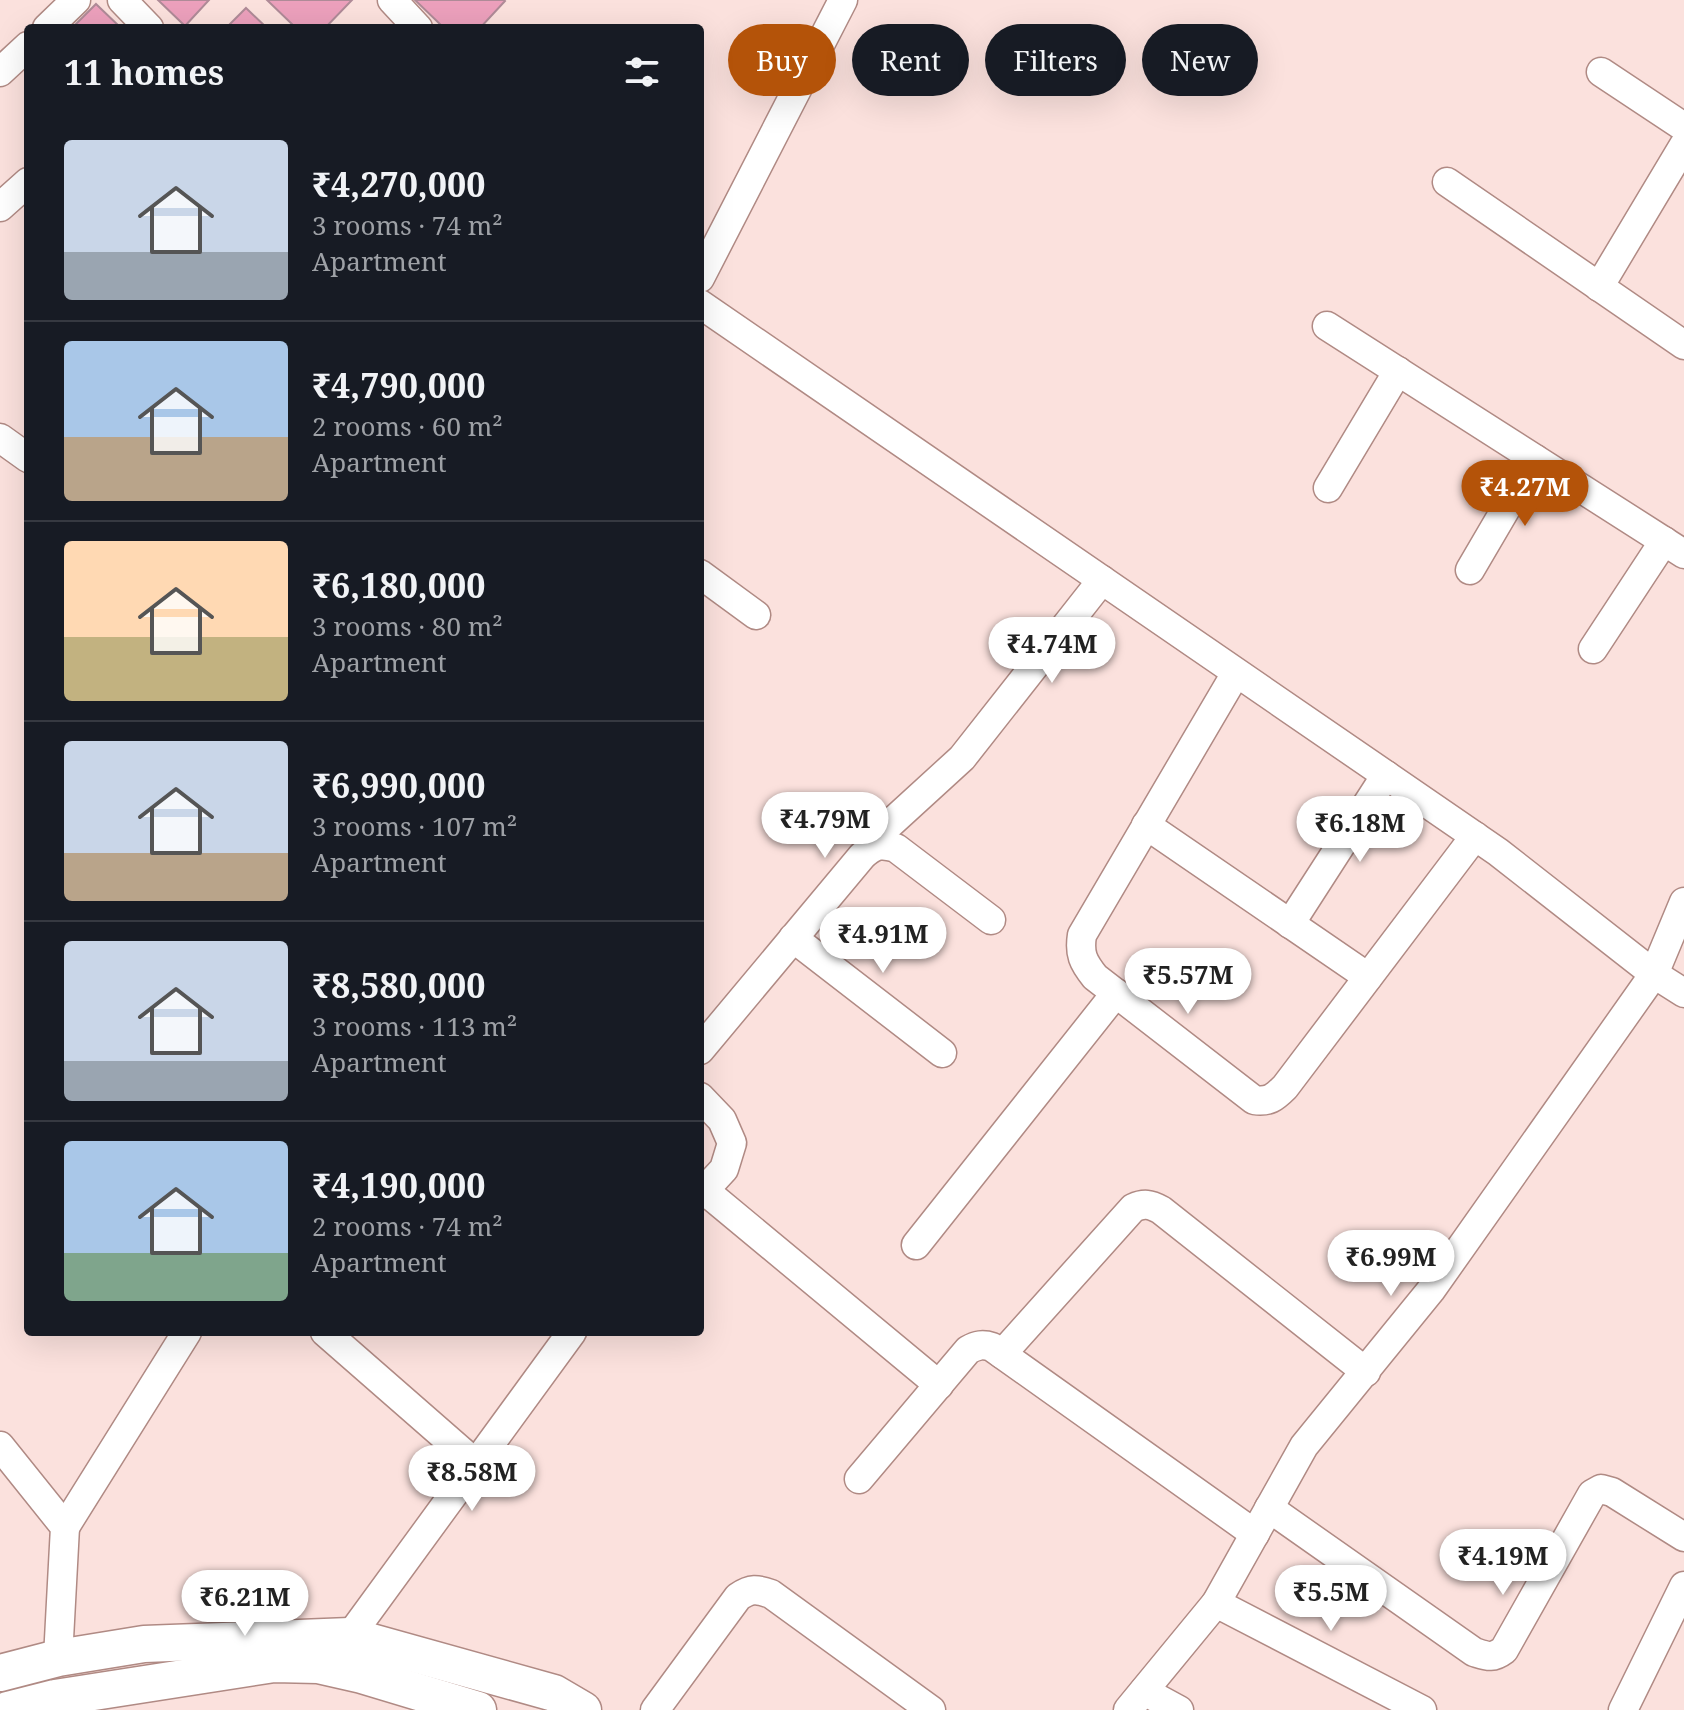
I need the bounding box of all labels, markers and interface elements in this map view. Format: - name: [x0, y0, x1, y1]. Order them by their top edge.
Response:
- chip: Buy: [728, 24, 836, 96]
- chip: Rent: [852, 24, 969, 96]
- chip: Filters: [985, 24, 1126, 96]
- chip: New: [1142, 24, 1258, 96]
- text: 11 homes: [64, 49, 224, 95]
- icon: filters: [620, 50, 664, 94]
- text: ₹4,270,000: [312, 161, 485, 207]
- icon: home: [128, 172, 224, 268]
- text: 3 rooms · 74 m²: [312, 207, 503, 243]
- text: Apartment: [312, 243, 447, 279]
- text: ₹4,790,000: [312, 362, 485, 408]
- icon: home: [128, 373, 224, 469]
- text: 2 rooms · 60 m²: [312, 408, 503, 444]
- text: Apartment: [312, 444, 447, 480]
- pin: ₹4.27M: [1460, 460, 1590, 528]
- text: ₹4.27M: [1479, 468, 1571, 504]
- text: ₹6,180,000: [312, 562, 485, 608]
- icon: home: [128, 573, 224, 669]
- text: 3 rooms · 80 m²: [312, 608, 503, 644]
- pin: ₹4.74M: [987, 617, 1117, 685]
- text: ₹4.74M: [1006, 625, 1098, 661]
- text: Apartment: [312, 644, 447, 680]
- text: ₹6,990,000: [312, 762, 485, 808]
- icon: home: [128, 773, 224, 869]
- pin: ₹4.79M: [760, 792, 890, 860]
- pin: ₹6.18M: [1295, 796, 1425, 864]
- text: ₹4.79M: [779, 800, 871, 836]
- text: ₹6.18M: [1314, 804, 1406, 840]
- text: 3 rooms · 107 m²: [312, 808, 517, 844]
- text: Apartment: [312, 844, 447, 880]
- pin: ₹4.91M: [818, 907, 948, 975]
- text: ₹4.91M: [837, 915, 929, 951]
- pin: ₹5.57M: [1123, 948, 1253, 1016]
- text: ₹5.57M: [1142, 956, 1234, 992]
- text: ₹8,580,000: [312, 962, 485, 1008]
- icon: home: [128, 973, 224, 1069]
- text: 3 rooms · 113 m²: [312, 1008, 517, 1044]
- text: Apartment: [312, 1044, 447, 1080]
- text: ₹4,190,000: [312, 1162, 485, 1208]
- icon: home: [128, 1173, 224, 1269]
- text: 2 rooms · 74 m²: [312, 1208, 503, 1244]
- pin: ₹6.99M: [1326, 1230, 1456, 1298]
- text: ₹6.99M: [1345, 1238, 1437, 1274]
- text: Apartment: [312, 1244, 447, 1280]
- pin: ₹8.58M: [407, 1445, 537, 1513]
- text: ₹8.58M: [426, 1453, 518, 1489]
- pin: ₹4.19M: [1438, 1529, 1568, 1597]
- text: ₹4.19M: [1457, 1537, 1549, 1573]
- pin: ₹5.5M: [1275, 1565, 1387, 1633]
- pin: ₹6.21M: [180, 1570, 310, 1638]
- text: ₹5.5M: [1293, 1573, 1369, 1609]
- text: ₹6.21M: [199, 1578, 291, 1614]

